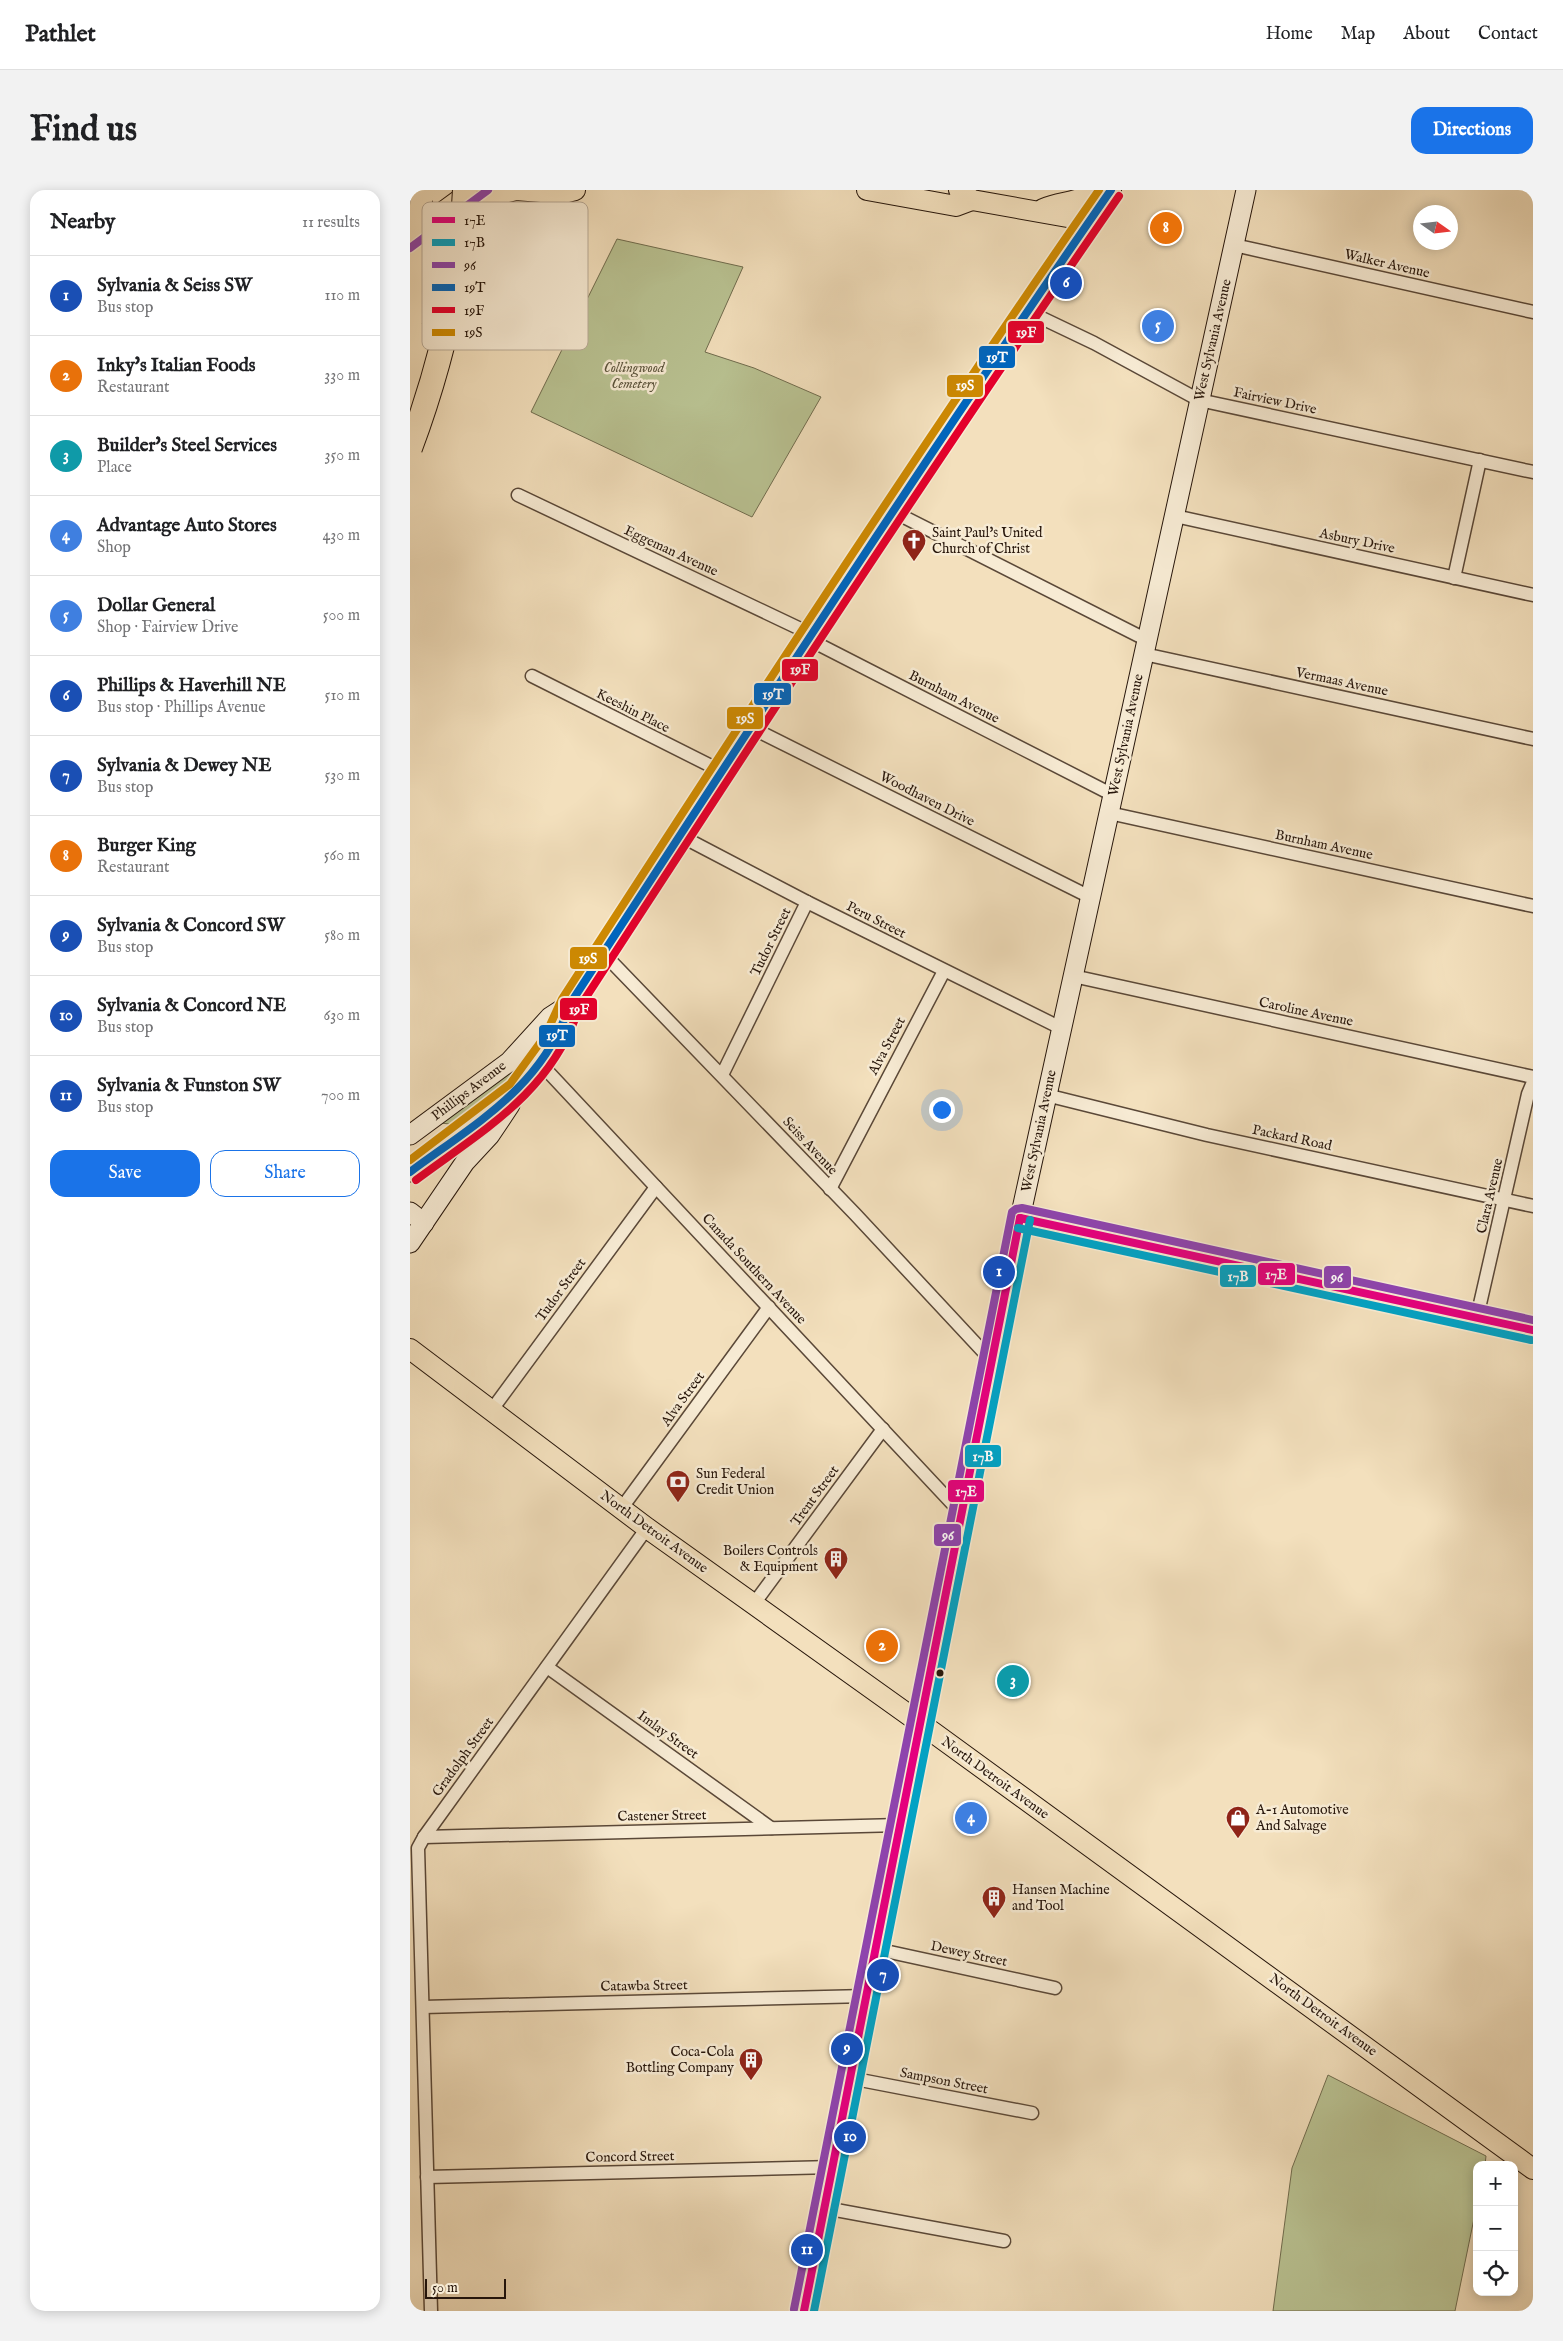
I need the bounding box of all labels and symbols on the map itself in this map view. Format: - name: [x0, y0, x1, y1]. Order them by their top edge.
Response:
- legend: [422, 202, 588, 350]
- north arrow: [1413, 205, 1458, 250]
- pin: 8: [1150, 209, 1182, 247]
- text: 17E: [464, 212, 486, 230]
- text: 17B: [464, 234, 485, 252]
- street label: Walker Avenue: [1343, 245, 1432, 283]
- text: 96: [463, 257, 477, 275]
- pin: 6: [1050, 264, 1082, 302]
- street label: West Sylvania Avenue: [1190, 277, 1236, 403]
- text: 19T: [464, 279, 486, 297]
- text: 19F: [464, 302, 484, 320]
- pin: 5: [1142, 307, 1174, 345]
- line badge: 19F: [1007, 320, 1045, 344]
- text: 19S: [464, 324, 483, 342]
- text: 19F: [1016, 324, 1036, 342]
- line badge: 19T: [978, 345, 1016, 369]
- text: 19T: [986, 349, 1009, 367]
- park label: Collingwood Cemetery: [604, 359, 666, 393]
- line badge: 19S: [946, 374, 984, 398]
- text: 19S: [956, 377, 974, 395]
- street label: Fairview Drive: [1232, 383, 1319, 419]
- street label: Eggeman Avenue: [621, 521, 721, 581]
- place label: Saint Paul's United Church of Christ: [932, 524, 1043, 558]
- street label: Asbury Drive: [1317, 524, 1397, 558]
- church icon: Saint Paul's United Church of Christ: [901, 528, 927, 562]
- line badge: 19F: [781, 658, 819, 682]
- text: 19F: [790, 661, 810, 679]
- street label: Vermaas Avenue: [1293, 663, 1390, 701]
- street label: Burnham Avenue: [906, 666, 1003, 728]
- street label: West Sylvania Avenue: [1104, 672, 1148, 798]
- line badge: 19T: [753, 682, 792, 706]
- street label: Keeshin Place: [593, 685, 673, 737]
- text: 19T: [762, 686, 785, 704]
- line badge: 19S: [726, 706, 764, 730]
- text: 19S: [736, 710, 754, 728]
- street label: Woodhaven Drive: [876, 767, 978, 831]
- street label: Burnham Avenue: [1274, 826, 1375, 864]
- street label: Peru Street: [843, 897, 909, 943]
- street label: Tudor Street: [747, 905, 795, 979]
- line badge: 19S: [569, 946, 608, 970]
- text: 19S: [579, 950, 597, 968]
- street label: Caroline Avenue: [1257, 993, 1355, 1031]
- line badge: 19F: [559, 997, 598, 1021]
- text: 19F: [569, 1001, 589, 1019]
- street label: Alva Street: [864, 1014, 910, 1079]
- line badge: 19T: [538, 1024, 576, 1048]
- text: 19T: [546, 1027, 569, 1045]
- street label: Phillips Avenue: [428, 1057, 510, 1125]
- street label: West Sylvania Avenue: [1017, 1068, 1061, 1194]
- your location: [929, 1097, 955, 1123]
- street label: Seiss Avenue: [779, 1113, 842, 1179]
- street label: Packard Road: [1251, 1121, 1334, 1155]
- street label: Clara Avenue: [1473, 1156, 1508, 1235]
- street label: Canada Southern Avenue: [698, 1210, 810, 1329]
- pin: 1: [983, 1253, 1015, 1291]
- street label: Tudor Street: [532, 1255, 590, 1325]
- line badge: 17E: [1257, 1262, 1296, 1286]
- line badge: 17B: [1219, 1264, 1257, 1288]
- line badge: 96: [1323, 1265, 1352, 1289]
- text: 17E: [1265, 1266, 1287, 1284]
- text: 17B: [1227, 1268, 1249, 1286]
- text: 96: [1330, 1269, 1344, 1287]
- street label: Alva Street: [657, 1368, 709, 1431]
- line badge: 17B: [964, 1444, 1002, 1468]
- text: 17B: [972, 1448, 994, 1466]
- street label: Trent Street: [787, 1462, 843, 1530]
- place label: Sun Federal Credit Union: [696, 1465, 775, 1499]
- bank icon: Sun Federal Credit Union: [665, 1469, 691, 1503]
- line badge: 17E: [947, 1479, 985, 1503]
- text: 17E: [955, 1483, 977, 1501]
- street label: North Detroit Avenue: [596, 1487, 712, 1578]
- line badge: 96: [933, 1523, 962, 1547]
- text: 96: [941, 1527, 955, 1545]
- place label: Boilers Controls & Equipment: [723, 1542, 818, 1576]
- building icon: Boilers Controls & Equipment: [823, 1546, 849, 1580]
- pin: 2: [866, 1627, 898, 1665]
- pin: 3: [997, 1662, 1029, 1700]
- unlabelled marker: [935, 1668, 945, 1678]
- street label: Imlay Street: [634, 1707, 702, 1763]
- street label: Gradolph Street: [428, 1714, 498, 1800]
- street label: North Detroit Avenue: [937, 1733, 1053, 1824]
- pin: 4: [955, 1799, 987, 1837]
- place label: A-1 Automotive And Salvage: [1255, 1801, 1349, 1835]
- shop icon: A-1 Automotive And Salvage: [1225, 1805, 1251, 1839]
- street label: Castener Street: [617, 1806, 707, 1826]
- place label: Hansen Machine and Tool: [1012, 1881, 1110, 1915]
- building icon: Hansen Machine and Tool: [981, 1885, 1007, 1919]
- street label: Dewey Street: [929, 1937, 1009, 1971]
- pin: 7: [867, 1956, 899, 1994]
- street label: North Detroit Avenue: [1265, 1970, 1381, 2061]
- street label: Catawba Street: [600, 1976, 688, 1996]
- pin: 9: [831, 2030, 863, 2068]
- place label: Coca-Cola Bottling Company: [626, 2043, 735, 2077]
- building icon: Coca-Cola Bottling Company: [738, 2047, 764, 2081]
- street label: Sampson Street: [898, 2064, 990, 2098]
- pin: 10: [834, 2118, 866, 2156]
- street label: Concord Street: [585, 2147, 675, 2167]
- pin: 11: [791, 2231, 823, 2269]
- scale bar: [425, 2276, 506, 2299]

